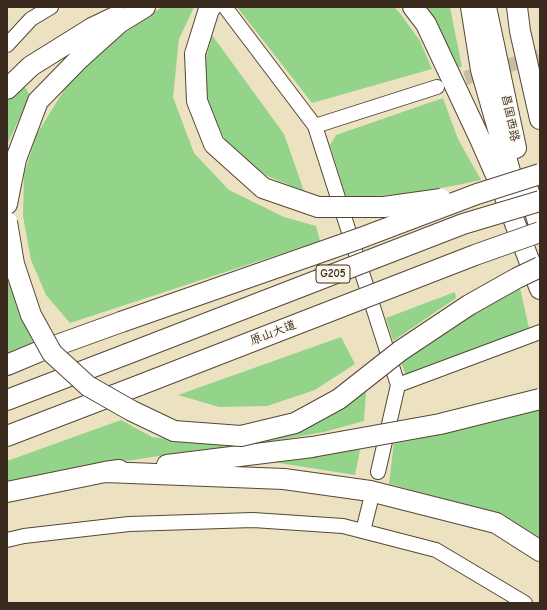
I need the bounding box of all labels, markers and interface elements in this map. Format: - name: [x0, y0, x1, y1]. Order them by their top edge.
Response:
- street label: 昌国西路: [498, 93, 522, 143]
- road number: G205: [316, 265, 350, 283]
- street label: 原山大道: [248, 318, 298, 348]

